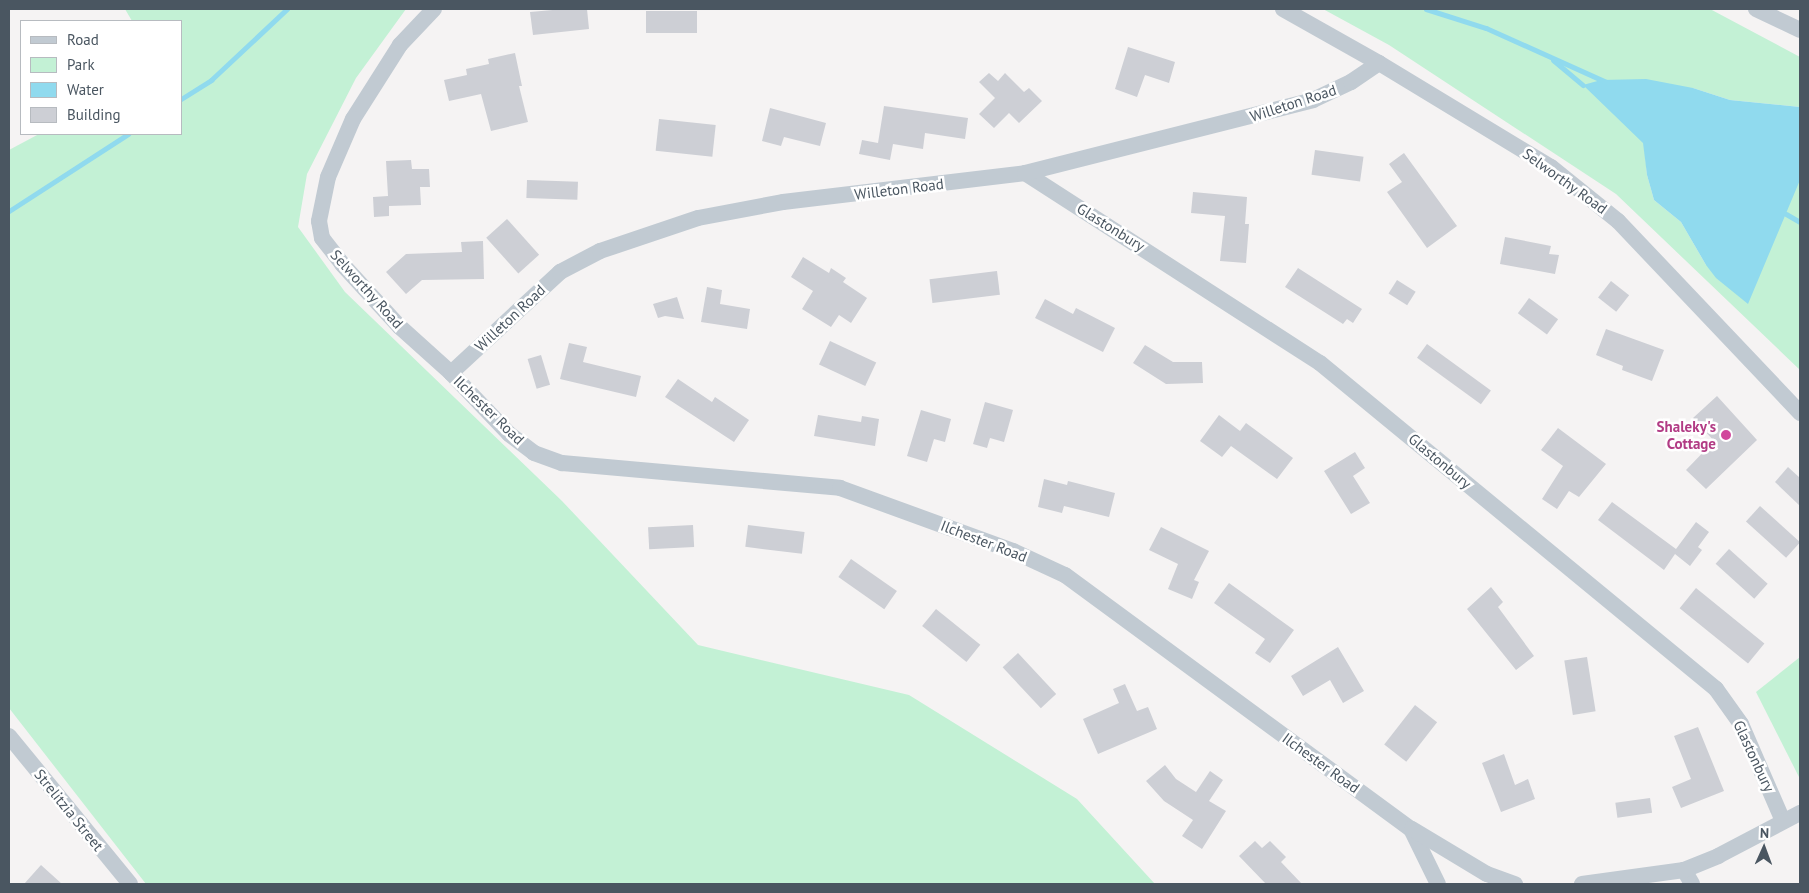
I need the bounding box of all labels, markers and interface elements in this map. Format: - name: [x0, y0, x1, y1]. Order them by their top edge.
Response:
- legend: [20, 20, 182, 135]
- text: Road: [67, 30, 99, 49]
- text: Park: [67, 55, 95, 74]
- text: Water: [67, 80, 104, 99]
- street label: Willeton Road: [1248, 81, 1338, 125]
- text: Building: [67, 105, 121, 124]
- street label: Selworthy Road: [1519, 144, 1611, 218]
- street label: Willeton Road: [853, 175, 945, 203]
- street label: Glastonbury: [1074, 199, 1148, 255]
- street label: Selworthy Road: [327, 246, 407, 332]
- street label: Willeton Road: [471, 281, 549, 355]
- street label: Ilchester Road: [450, 372, 528, 448]
- place label: Shaleky's Cottage: [1657, 417, 1716, 452]
- street label: Glastonbury: [1405, 429, 1475, 493]
- marker: Shaleky's Cottage: [1720, 429, 1732, 441]
- street label: Ilchester Road: [938, 516, 1030, 566]
- street label: Glastonbury: [1730, 717, 1778, 795]
- street label: Ilchester Road: [1279, 729, 1363, 797]
- street label: Strelitzia Street: [31, 766, 107, 854]
- north arrow: [1739, 823, 1789, 873]
- text: N: [1760, 824, 1769, 842]

